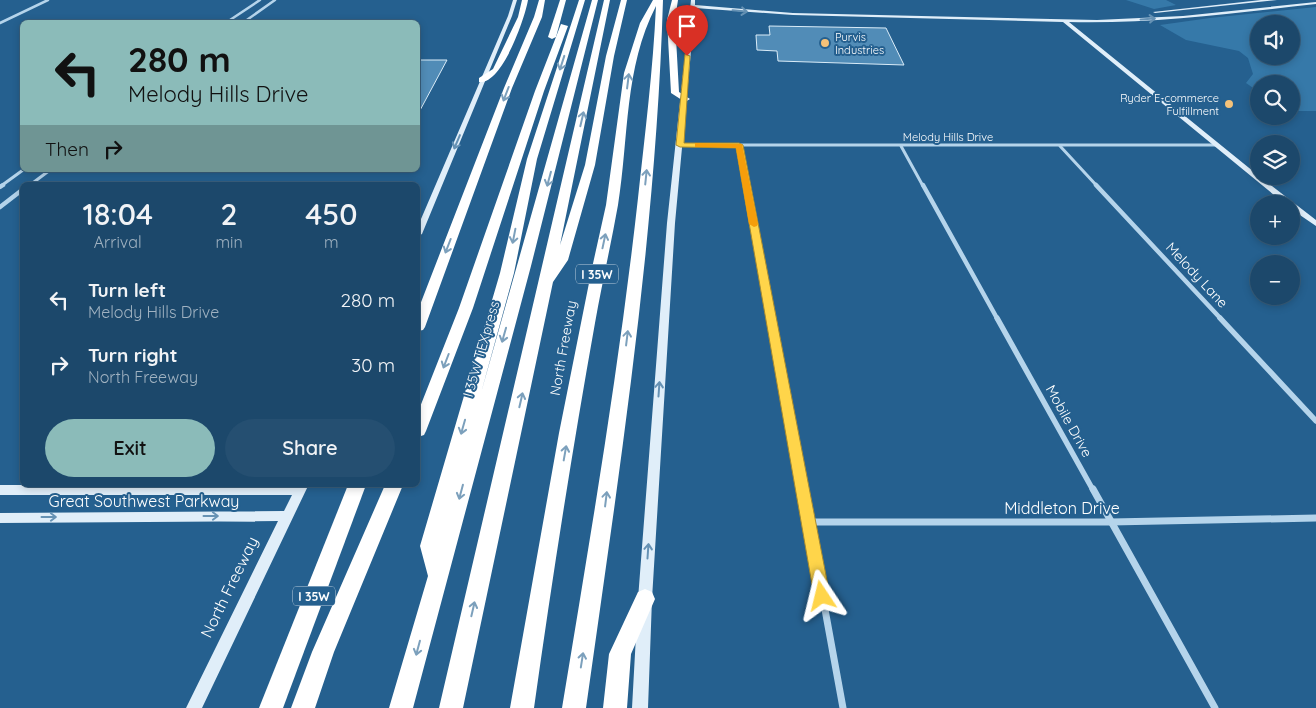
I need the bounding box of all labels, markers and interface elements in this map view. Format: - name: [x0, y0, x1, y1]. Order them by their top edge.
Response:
- pin: [666, 5, 708, 56]
- one-way arrow: [732, 6, 748, 15]
- icon: arrive: [673, 12, 701, 40]
- one-way arrow: [1139, 15, 1155, 24]
- map controls: [1250, 15, 1300, 305]
- button: sound: [1250, 15, 1300, 65]
- place label: Purvis Industries: [835, 30, 884, 57]
- text: 280 m: [128, 37, 231, 81]
- marker: Purvis Industries: [819, 37, 831, 49]
- icon: left: [45, 40, 110, 105]
- one-way arrow: [557, 55, 567, 71]
- one-way arrow: [623, 73, 633, 89]
- button: search: [1250, 75, 1300, 125]
- text: Melody Hills Drive: [128, 80, 309, 108]
- one-way arrow: [501, 86, 510, 101]
- place label: Ryder E-commerce Fulfillment: [1120, 91, 1219, 118]
- marker: Ryder E-commerce Fulfillment: [1223, 98, 1235, 110]
- one-way arrow: [578, 112, 587, 128]
- street label: Melody Hills Drive: [903, 130, 993, 144]
- one-way arrow: [451, 134, 461, 149]
- icon: right: [99, 135, 127, 163]
- button: layers: [1250, 135, 1300, 185]
- text: Then: [45, 137, 89, 161]
- one-way arrow: [641, 169, 650, 185]
- one-way arrow: [543, 170, 553, 186]
- text: 18:04: [82, 195, 153, 233]
- text: 2: [221, 195, 238, 233]
- text: 450: [305, 195, 358, 233]
- button: +: [1250, 195, 1300, 245]
- one-way arrow: [509, 228, 518, 244]
- text: Arrival: [94, 232, 142, 252]
- text: min: [215, 232, 243, 252]
- text: m: [324, 232, 339, 252]
- one-way arrow: [600, 234, 609, 250]
- one-way arrow: [443, 238, 453, 253]
- street label: Melody Lane: [1162, 238, 1232, 312]
- button: −: [1250, 255, 1300, 305]
- road number: I 35W: [576, 264, 618, 284]
- text: Turn left: [88, 278, 166, 302]
- icon: left: [45, 286, 73, 314]
- text: 280 m: [340, 288, 395, 312]
- street label: I 35W TEXpress: [459, 299, 503, 399]
- street label: North Freeway: [546, 299, 580, 397]
- text: Melody Hills Drive: [88, 302, 219, 322]
- one-way arrow: [499, 327, 509, 343]
- one-way arrow: [622, 330, 632, 346]
- text: Turn right: [88, 343, 177, 367]
- icon: right: [45, 351, 73, 379]
- text: 30 m: [351, 353, 395, 377]
- one-way arrow: [441, 353, 450, 368]
- text: North Freeway: [88, 367, 198, 387]
- one-way arrow: [655, 381, 664, 397]
- street label: Mobile Drive: [1042, 382, 1096, 460]
- one-way arrow: [516, 392, 526, 408]
- button: Exit: [45, 419, 215, 477]
- button: Share: [225, 419, 395, 477]
- one-way arrow: [458, 419, 468, 435]
- one-way arrow: [560, 445, 570, 461]
- one-way arrow: [455, 483, 465, 499]
- street label: Great Southwest Parkway: [49, 491, 239, 511]
- one-way arrow: [601, 491, 611, 507]
- street label: Middleton Drive: [1004, 498, 1120, 518]
- one-way arrow: [202, 511, 219, 521]
- one-way arrow: [40, 512, 56, 522]
- street label: North Freeway: [196, 533, 262, 641]
- one-way arrow: [644, 543, 653, 559]
- position arrow: [795, 569, 847, 621]
- road number: I 35W: [293, 586, 335, 606]
- one-way arrow: [469, 602, 478, 618]
- one-way arrow: [412, 640, 422, 656]
- one-way arrow: [577, 652, 587, 668]

